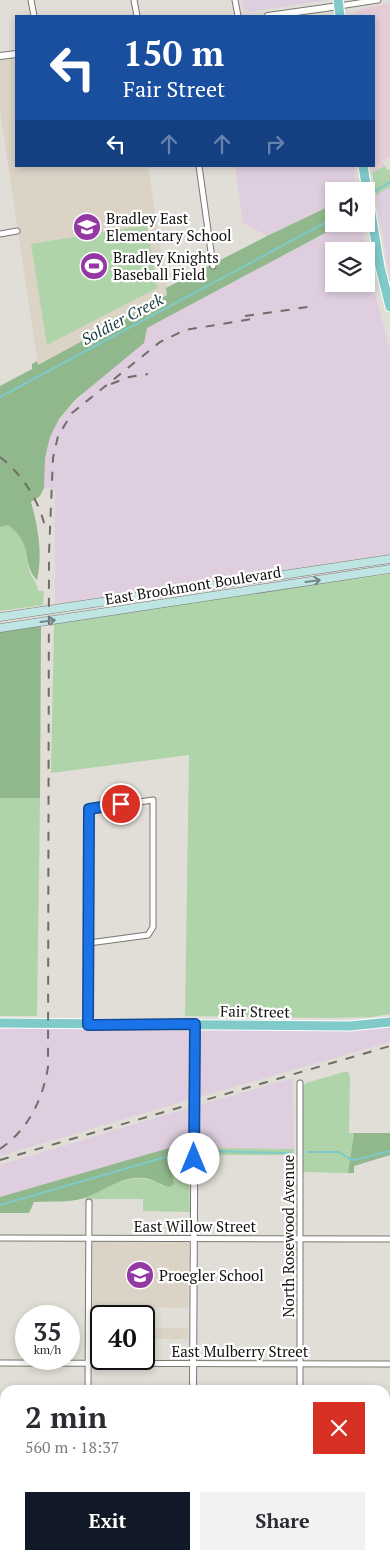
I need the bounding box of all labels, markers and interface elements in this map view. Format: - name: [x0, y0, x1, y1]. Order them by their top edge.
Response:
- text: 150 m: [123, 30, 224, 76]
- icon: left: [40, 35, 105, 100]
- text: Fair Street: [123, 74, 225, 103]
- icon: left: [102, 130, 130, 158]
- icon: ahead: [155, 130, 183, 158]
- icon: ahead: [208, 130, 236, 158]
- icon: right: [261, 130, 289, 158]
- map controls: [325, 182, 375, 292]
- button: sound: [325, 182, 375, 232]
- place label: Bradley East Elementary School: [106, 208, 232, 245]
- school or university icon: Bradley East Elementary School: [72, 212, 102, 242]
- button: layers: [325, 242, 375, 292]
- place label: Bradley Knights Baseball Field: [113, 247, 219, 284]
- sports icon: Bradley Knights Baseball Field: [79, 251, 109, 281]
- water label: Soldier Creek: [77, 288, 167, 350]
- street label: East Brookmont Boulevard: [104, 561, 282, 609]
- one-way arrow: [304, 576, 320, 586]
- one-way arrow: [40, 616, 56, 626]
- pin: [100, 783, 142, 825]
- icon: arrive: [107, 790, 135, 818]
- street label: Fair Street: [220, 1000, 290, 1022]
- position arrow: [167, 1132, 219, 1184]
- street label: North Rosewood Avenue: [278, 1155, 298, 1317]
- street label: East Willow Street: [134, 1216, 257, 1236]
- school or university icon: Proegler School: [125, 1260, 155, 1290]
- place label: Proegler School: [159, 1265, 264, 1285]
- speed limit sign: 40: [90, 1305, 155, 1370]
- text: 35: [33, 1315, 62, 1348]
- street label: East Mulberry Street: [172, 1341, 309, 1361]
- text: km/h: [34, 1342, 61, 1357]
- text: 2 min: [25, 1397, 107, 1437]
- button: close: [313, 1402, 365, 1454]
- text: 560 m · 18:37: [25, 1436, 119, 1458]
- button: Exit: [25, 1492, 190, 1550]
- button: Share: [200, 1492, 365, 1550]

